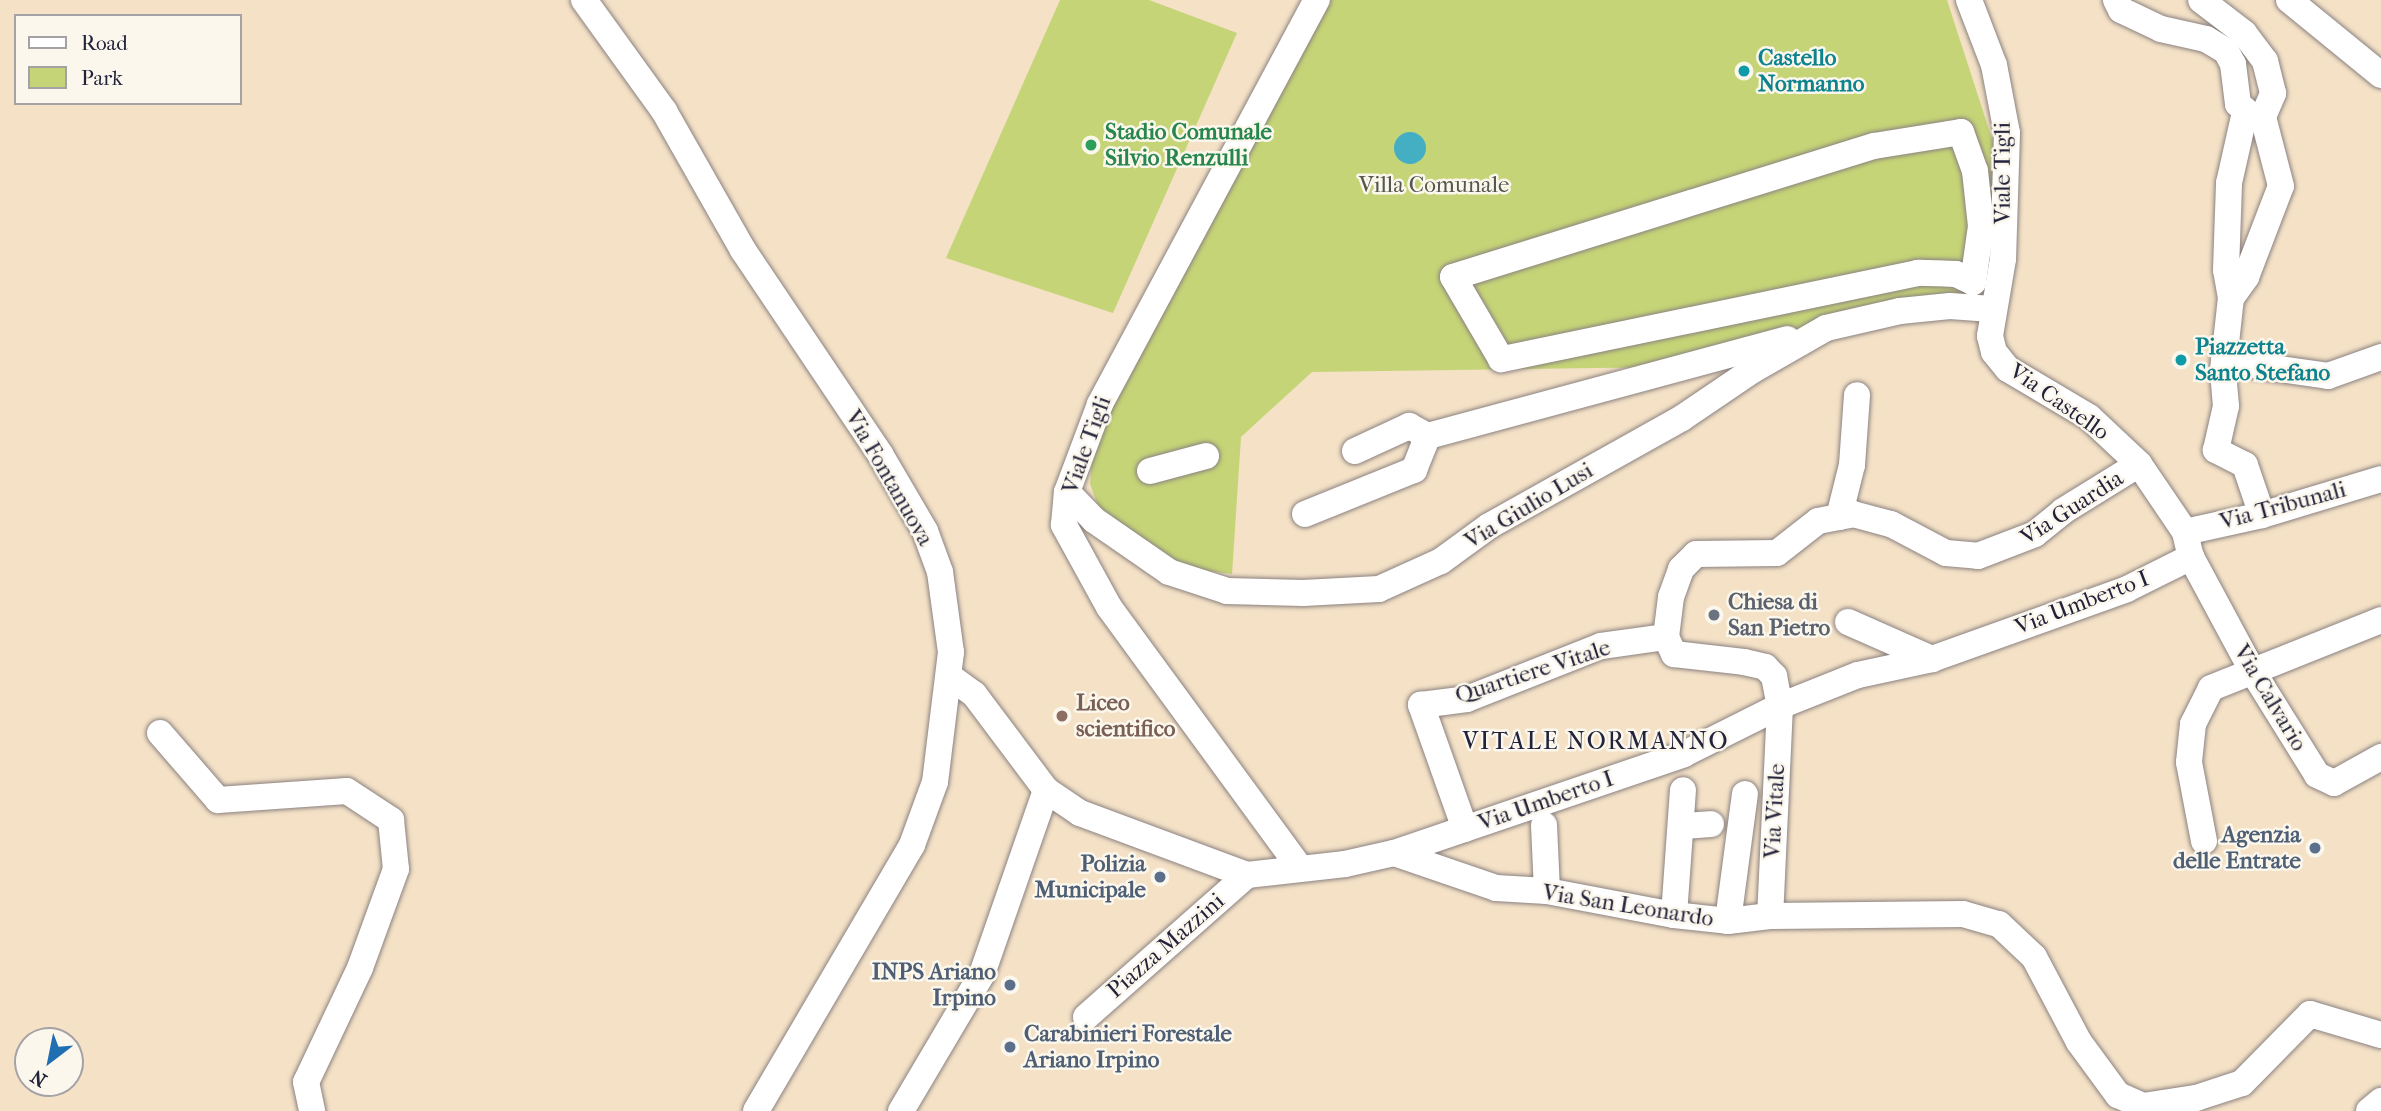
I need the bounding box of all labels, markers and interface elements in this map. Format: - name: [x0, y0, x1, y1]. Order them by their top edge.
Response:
- legend: [14, 14, 242, 105]
- text: Road: [81, 31, 128, 55]
- place label: Castello Normanno: [1758, 44, 1864, 98]
- marker: Castello Normanno: [1736, 63, 1752, 79]
- text: Park: [81, 66, 123, 90]
- place label: Stadio Comunale Silvio Renzulli: [1105, 118, 1272, 172]
- street label: Viale Tigli: [1989, 122, 2017, 224]
- marker: Stadio Comunale Silvio Renzulli: [1083, 137, 1099, 153]
- park label: Villa Comunale: [1359, 171, 1509, 199]
- place label: Piazzetta Santo Stefano: [2195, 333, 2330, 387]
- marker: Piazzetta Santo Stefano: [2173, 352, 2189, 368]
- street label: Via Castello: [2004, 358, 2114, 446]
- street label: Viale Tigli: [1057, 392, 1117, 498]
- street label: Via Fontanuova: [839, 405, 939, 551]
- street label: Via Giulio Lusi: [1460, 457, 1598, 555]
- street label: Via Guardia: [2016, 465, 2128, 551]
- street label: Via Tribunali: [2217, 476, 2349, 536]
- street label: Via Umberto I: [2011, 565, 2153, 641]
- place label: Chiesa di San Pietro: [1728, 588, 1830, 642]
- marker: Chiesa di San Pietro: [1706, 607, 1722, 623]
- street label: Quartiere Vitale: [1452, 634, 1614, 710]
- street label: Via Calvario: [2227, 640, 2313, 756]
- place label: Liceo scientifico: [1076, 689, 1175, 743]
- marker: Liceo scientifico: [1054, 708, 1070, 724]
- district label: VITALE NORMANNO: [1464, 728, 1728, 756]
- street label: Via Vitale: [1759, 763, 1791, 859]
- street label: Via Umberto I: [1475, 765, 1617, 837]
- place label: Agenzia delle Entrate: [2173, 821, 2301, 875]
- marker: Agenzia delle Entrate: [2307, 840, 2323, 856]
- place label: Polizia Municipale: [1035, 850, 1146, 904]
- marker: Polizia Municipale: [1152, 869, 1168, 885]
- street label: Via San Leonardo: [1541, 879, 1715, 933]
- street label: Piazza Mazzini: [1102, 888, 1230, 1004]
- place label: INPS Ariano Irpino: [872, 958, 996, 1012]
- marker: INPS Ariano Irpino: [1002, 977, 1018, 993]
- place label: Carabinieri Forestale Ariano Irpino: [1024, 1020, 1232, 1074]
- north arrow: [14, 1027, 84, 1097]
- marker: Carabinieri Forestale Ariano Irpino: [1002, 1039, 1018, 1055]
- text: N: [27, 1065, 51, 1091]

